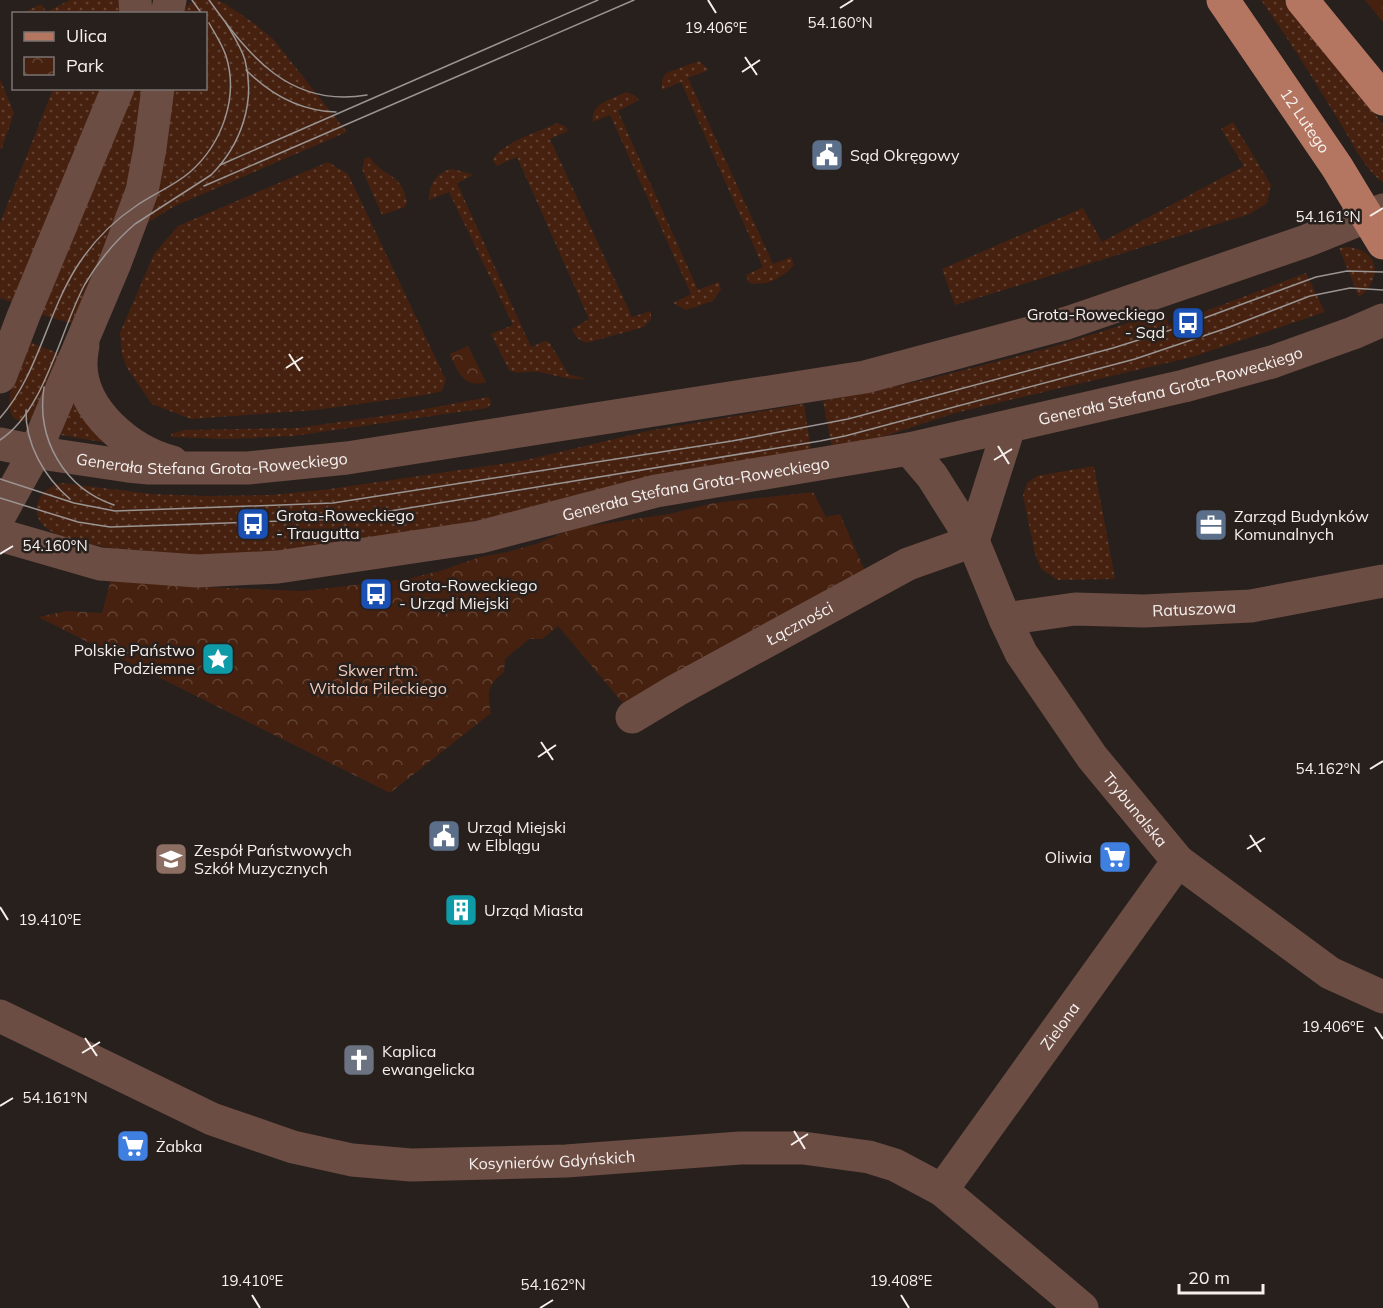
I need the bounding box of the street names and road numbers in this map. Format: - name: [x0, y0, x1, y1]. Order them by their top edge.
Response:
- street label: 12 Lutego: [1276, 84, 1335, 157]
- street label: Generała Stefana Grota-Roweckiego: [1036, 342, 1305, 429]
- street label: Generała Stefana Grota-Roweckiego: [75, 448, 349, 478]
- street label: Generała Stefana Grota-Roweckiego: [560, 452, 831, 525]
- street label: Łączności: [762, 597, 836, 650]
- street label: Ratuszowa: [1152, 597, 1237, 621]
- street label: Trybunalska: [1099, 768, 1172, 851]
- street label: Zielona: [1036, 998, 1084, 1054]
- street label: Kosynierów Gdyńskich: [468, 1146, 636, 1174]

